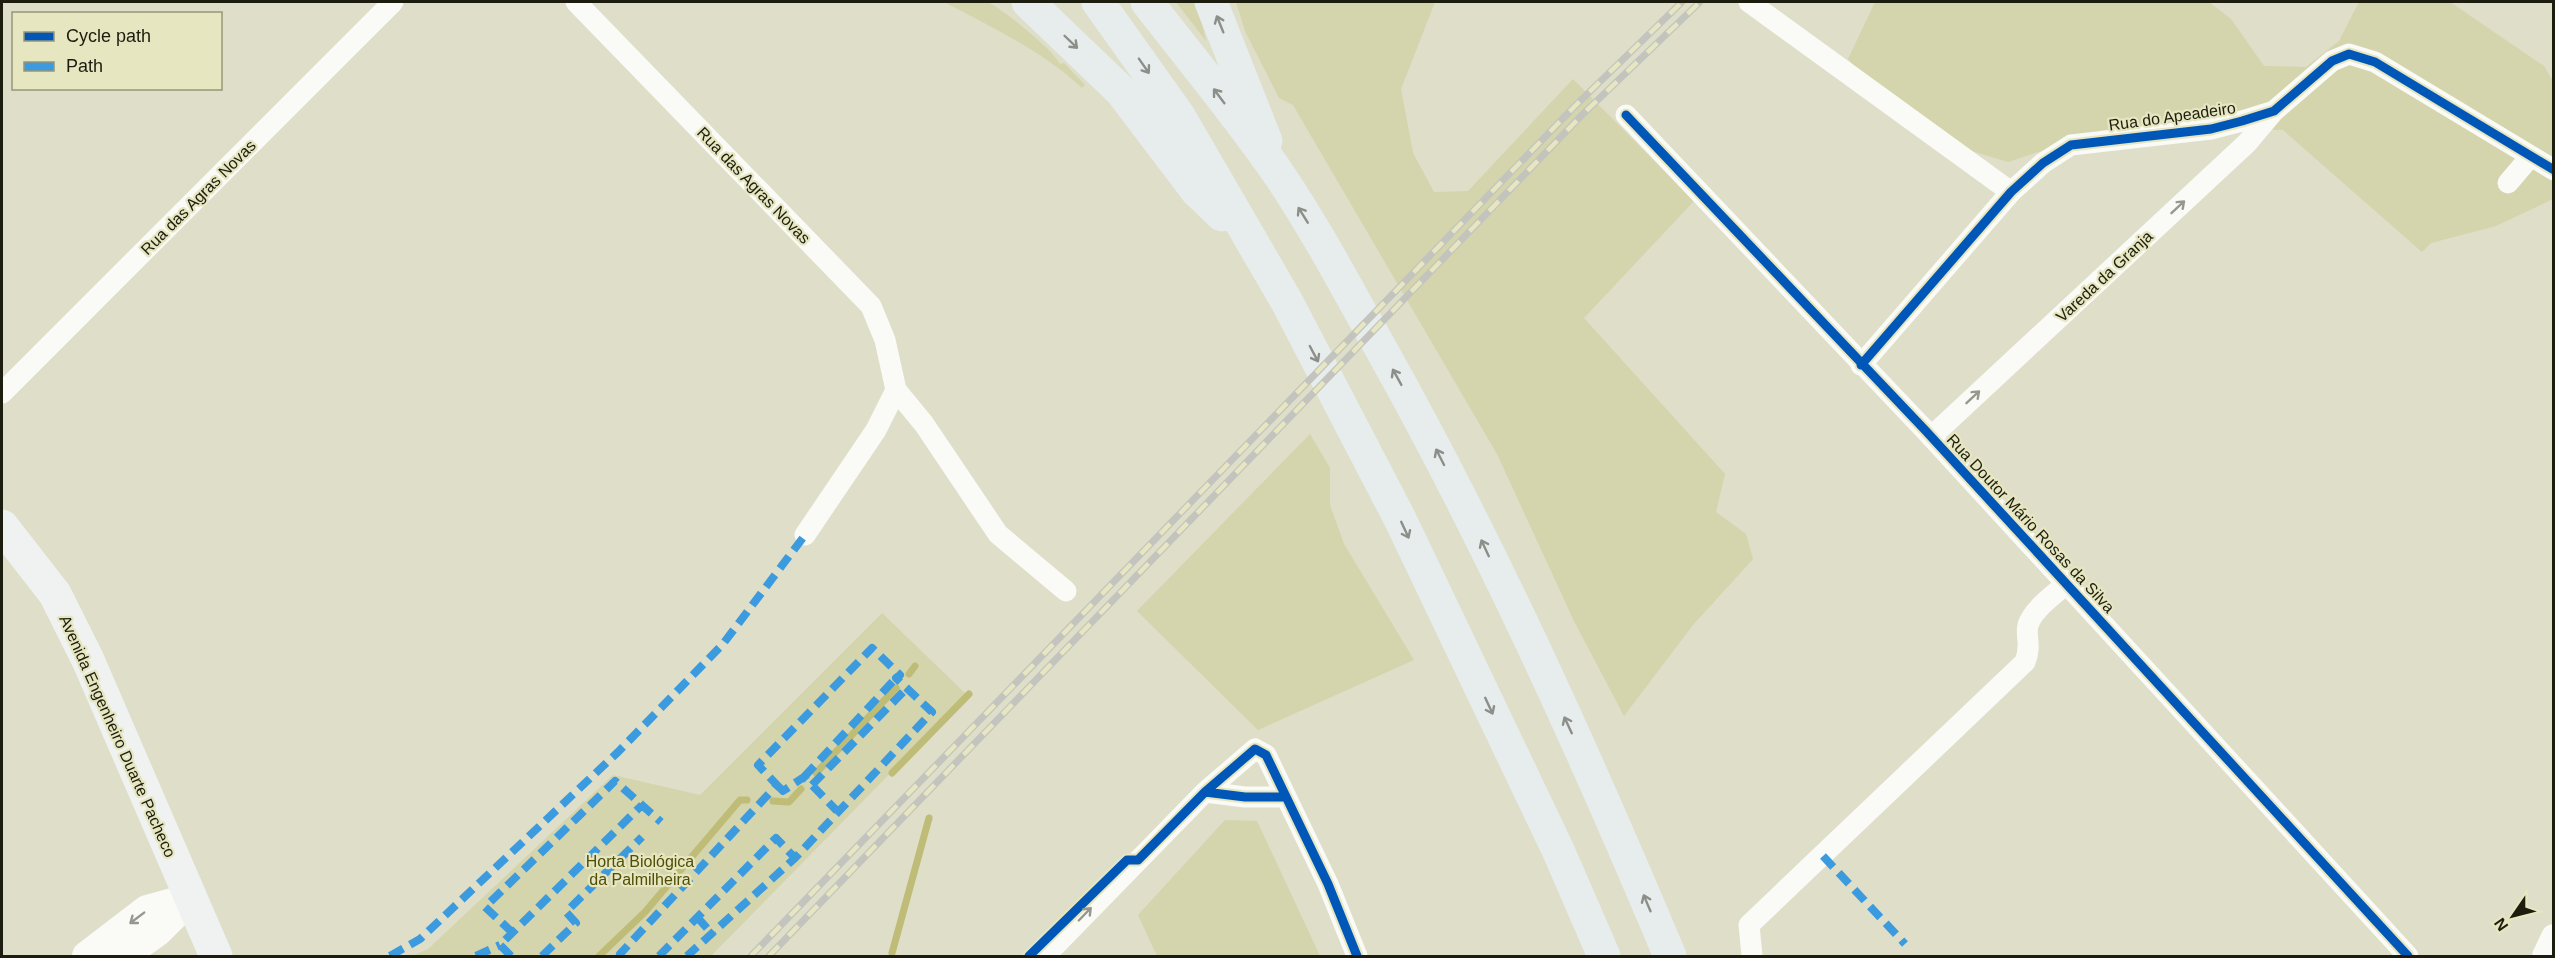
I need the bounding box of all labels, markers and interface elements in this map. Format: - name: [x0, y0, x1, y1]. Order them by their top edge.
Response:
- legend: [12, 12, 222, 90]
- one-way arrow: [1214, 15, 1225, 33]
- text: Cycle path: [66, 26, 151, 46]
- one-way arrow: [1063, 34, 1078, 49]
- text: Path: [66, 56, 103, 76]
- one-way arrow: [1138, 58, 1150, 74]
- one-way arrow: [1213, 88, 1226, 104]
- street label: Rua do Apeadeiro: [2107, 99, 2237, 134]
- street label: Rua das Agras Novas: [694, 124, 814, 247]
- street label: Rua das Agras Novas: [138, 137, 259, 258]
- one-way arrow: [2170, 200, 2185, 214]
- one-way arrow: [1297, 206, 1310, 223]
- street label: Vareda da Granja: [2053, 227, 2156, 325]
- one-way arrow: [1308, 345, 1320, 362]
- one-way arrow: [1391, 369, 1403, 386]
- one-way arrow: [1966, 390, 1981, 404]
- street label: Rua Doutor Mário Rosas da Silva: [1943, 431, 2118, 616]
- one-way arrow: [1434, 448, 1446, 466]
- one-way arrow: [1400, 520, 1412, 538]
- one-way arrow: [1478, 540, 1490, 558]
- street label: Avenida Engenheiro Duarte Pacheco: [56, 613, 179, 860]
- one-way arrow: [1483, 696, 1495, 714]
- one-way arrow: [1561, 716, 1573, 734]
- park label: Horta Biológica da Palmilheira: [586, 853, 694, 888]
- north arrow: [2483, 886, 2543, 946]
- one-way arrow: [1641, 894, 1652, 912]
- one-way arrow: [1078, 907, 1092, 922]
- one-way arrow: [129, 911, 145, 924]
- text: N: [2491, 915, 2511, 934]

